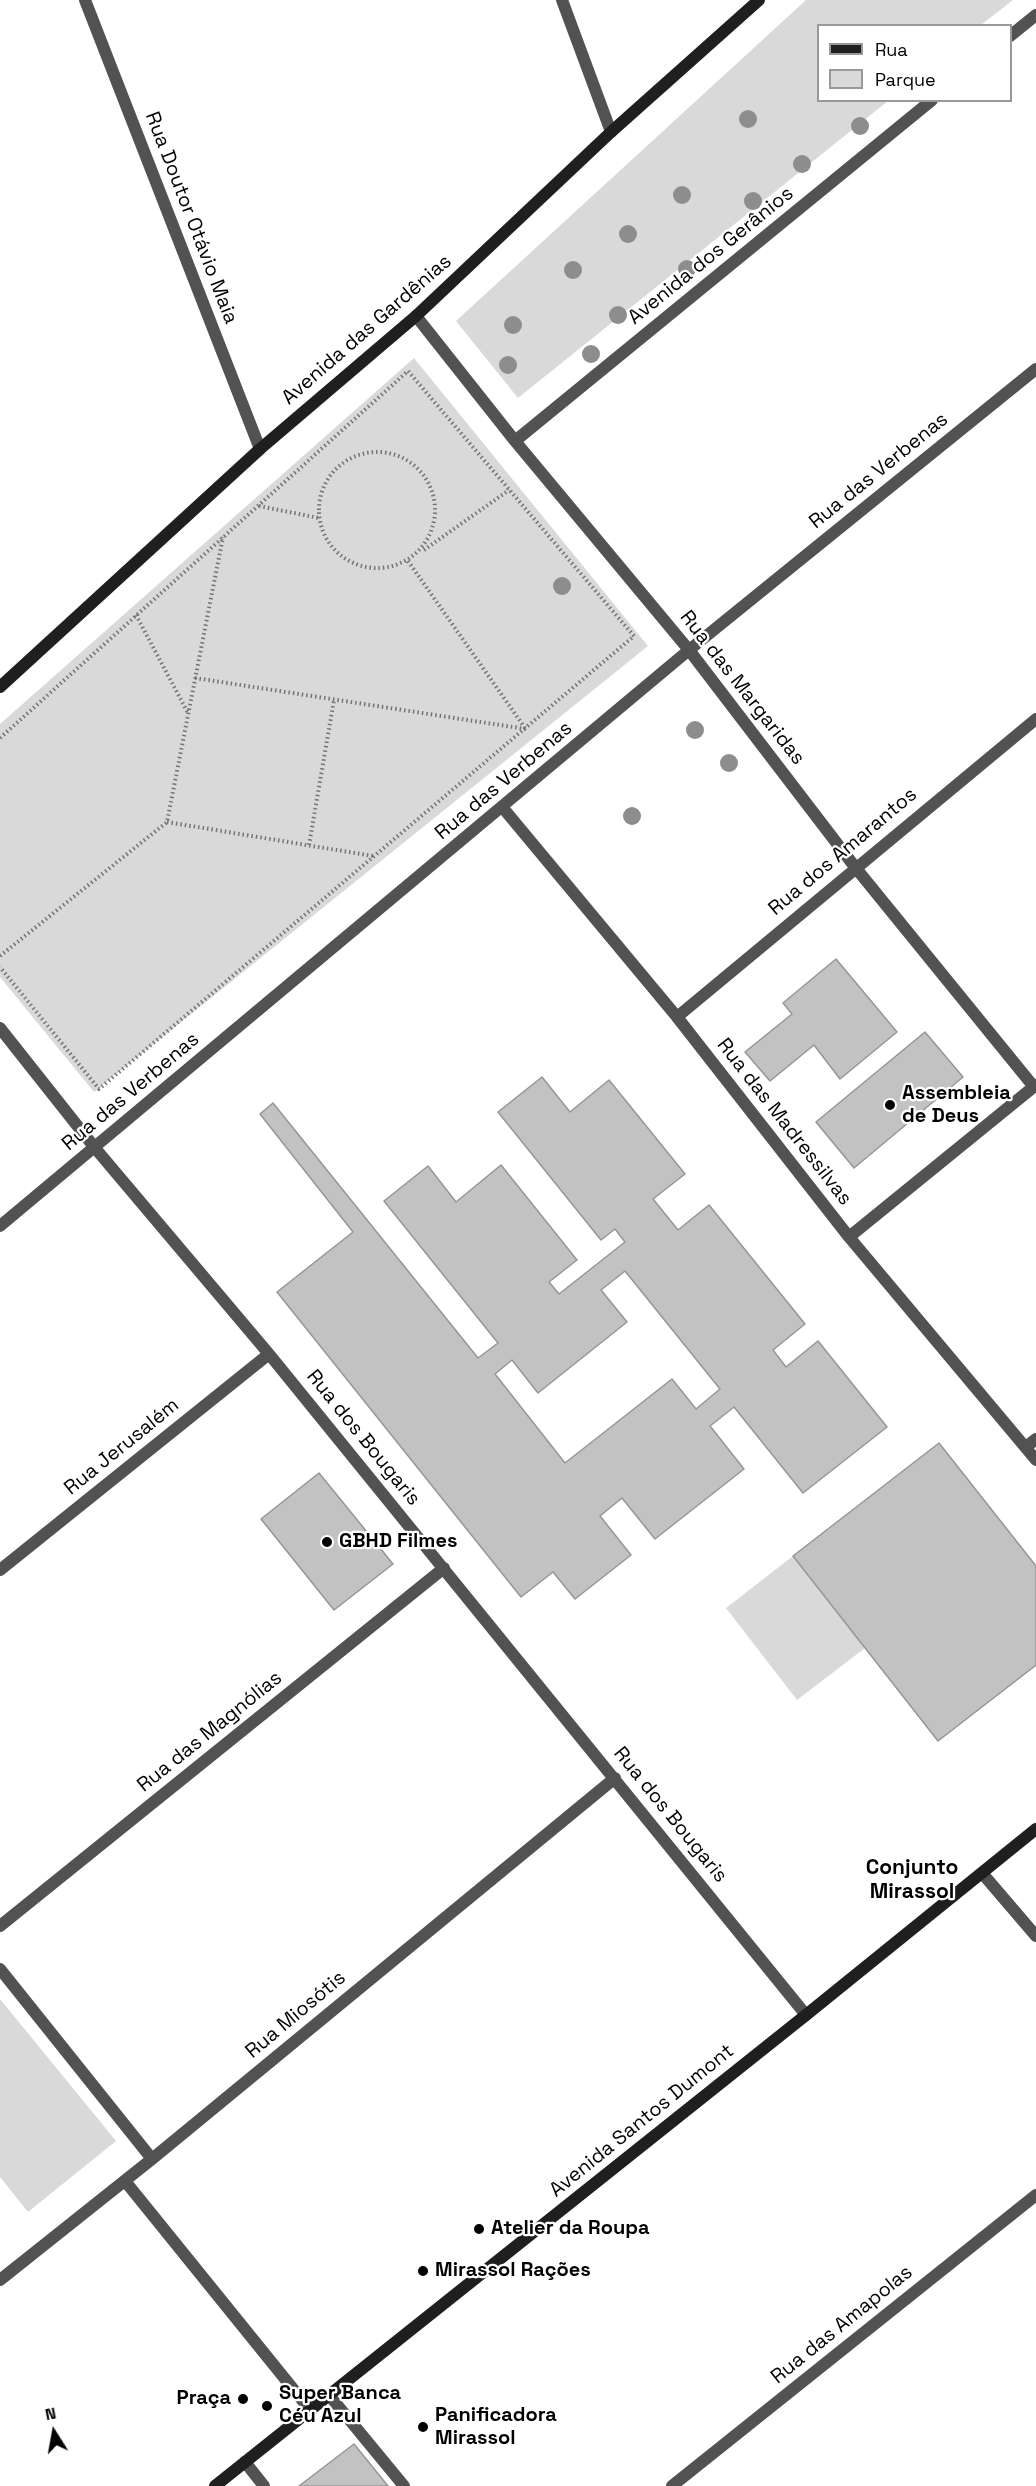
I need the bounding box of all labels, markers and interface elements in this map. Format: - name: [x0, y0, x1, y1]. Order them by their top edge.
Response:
- legend: [817, 24, 1012, 102]
- text: Rua: [875, 38, 908, 61]
- text: Parque: [875, 68, 936, 91]
- street label: Rua Doutor Otávio Maia: [139, 109, 243, 327]
- street label: Avenida dos Gerânios: [623, 182, 799, 330]
- street label: Avenida das Gardênias: [277, 250, 457, 410]
- street label: Rua das Verbenas: [805, 408, 953, 534]
- street label: Rua das Margaridas: [674, 606, 810, 770]
- street label: Rua das Verbenas: [431, 717, 577, 845]
- street label: Rua dos Amarantos: [764, 783, 922, 921]
- street label: Rua das Verbenas: [58, 1028, 204, 1156]
- street label: Rua das Madressilvas: [711, 1034, 857, 1210]
- place label: Assembleia de Deus: [902, 1082, 1011, 1129]
- marker: Assembleia de Deus: [883, 1098, 897, 1112]
- street label: Rua dos Bougaris: [301, 1365, 425, 1511]
- street label: Rua Jerusalém: [60, 1394, 184, 1500]
- place label: GBHD Filmes: [339, 1530, 457, 1554]
- marker: GBHD Filmes: [320, 1535, 334, 1549]
- street label: Rua das Magnólias: [133, 1666, 287, 1798]
- street label: Rua dos Bougaris: [608, 1742, 732, 1888]
- district label: Conjunto Mirassol: [866, 1855, 958, 1905]
- street label: Rua Miosótis: [241, 1966, 351, 2064]
- street label: Avenida Santos Dumont: [545, 2039, 739, 2203]
- place label: Atelier da Roupa: [491, 2217, 650, 2241]
- marker: Atelier da Roupa: [472, 2222, 486, 2236]
- place label: Mirassol Rações: [435, 2259, 591, 2283]
- street label: Rua das Amapolas: [766, 2261, 918, 2389]
- marker: Mirassol Rações: [416, 2264, 430, 2278]
- place label: Super Banca Céu Azul: [279, 2382, 401, 2429]
- place label: Praça: [177, 2387, 231, 2411]
- marker: Praça: [236, 2392, 250, 2406]
- marker: Super Banca Céu Azul: [260, 2399, 274, 2413]
- north arrow: [24, 2402, 84, 2462]
- text: N: [43, 2403, 58, 2425]
- place label: Panificadora Mirassol: [435, 2404, 557, 2451]
- marker: Panificadora Mirassol: [416, 2420, 430, 2434]

